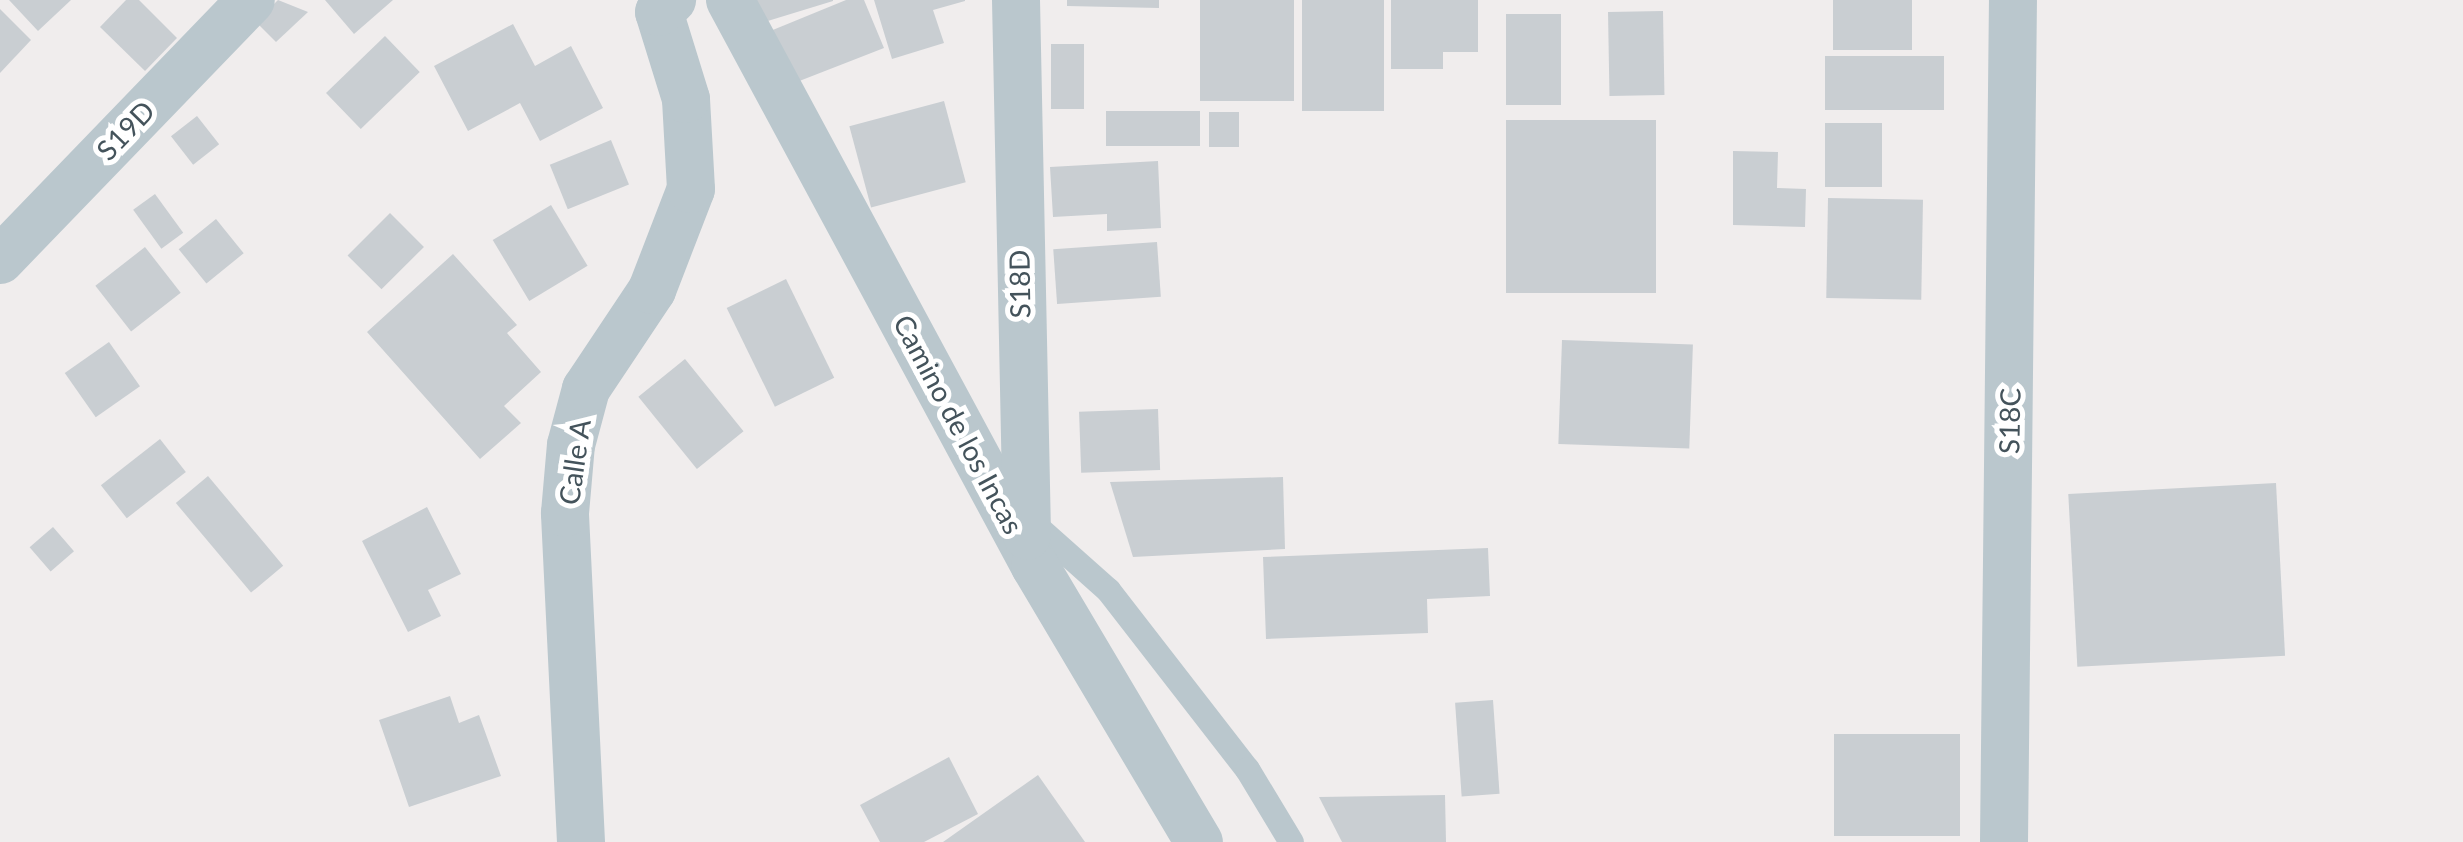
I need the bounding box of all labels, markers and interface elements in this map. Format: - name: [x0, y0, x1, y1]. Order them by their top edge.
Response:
- street label: S19D: [89, 94, 161, 166]
- street label: S18D: [1002, 249, 1036, 319]
- street label: Camino de los Incas: [887, 309, 1031, 539]
- street label: S18C: [1992, 388, 2026, 454]
- street label: Calle A: [551, 417, 597, 507]

